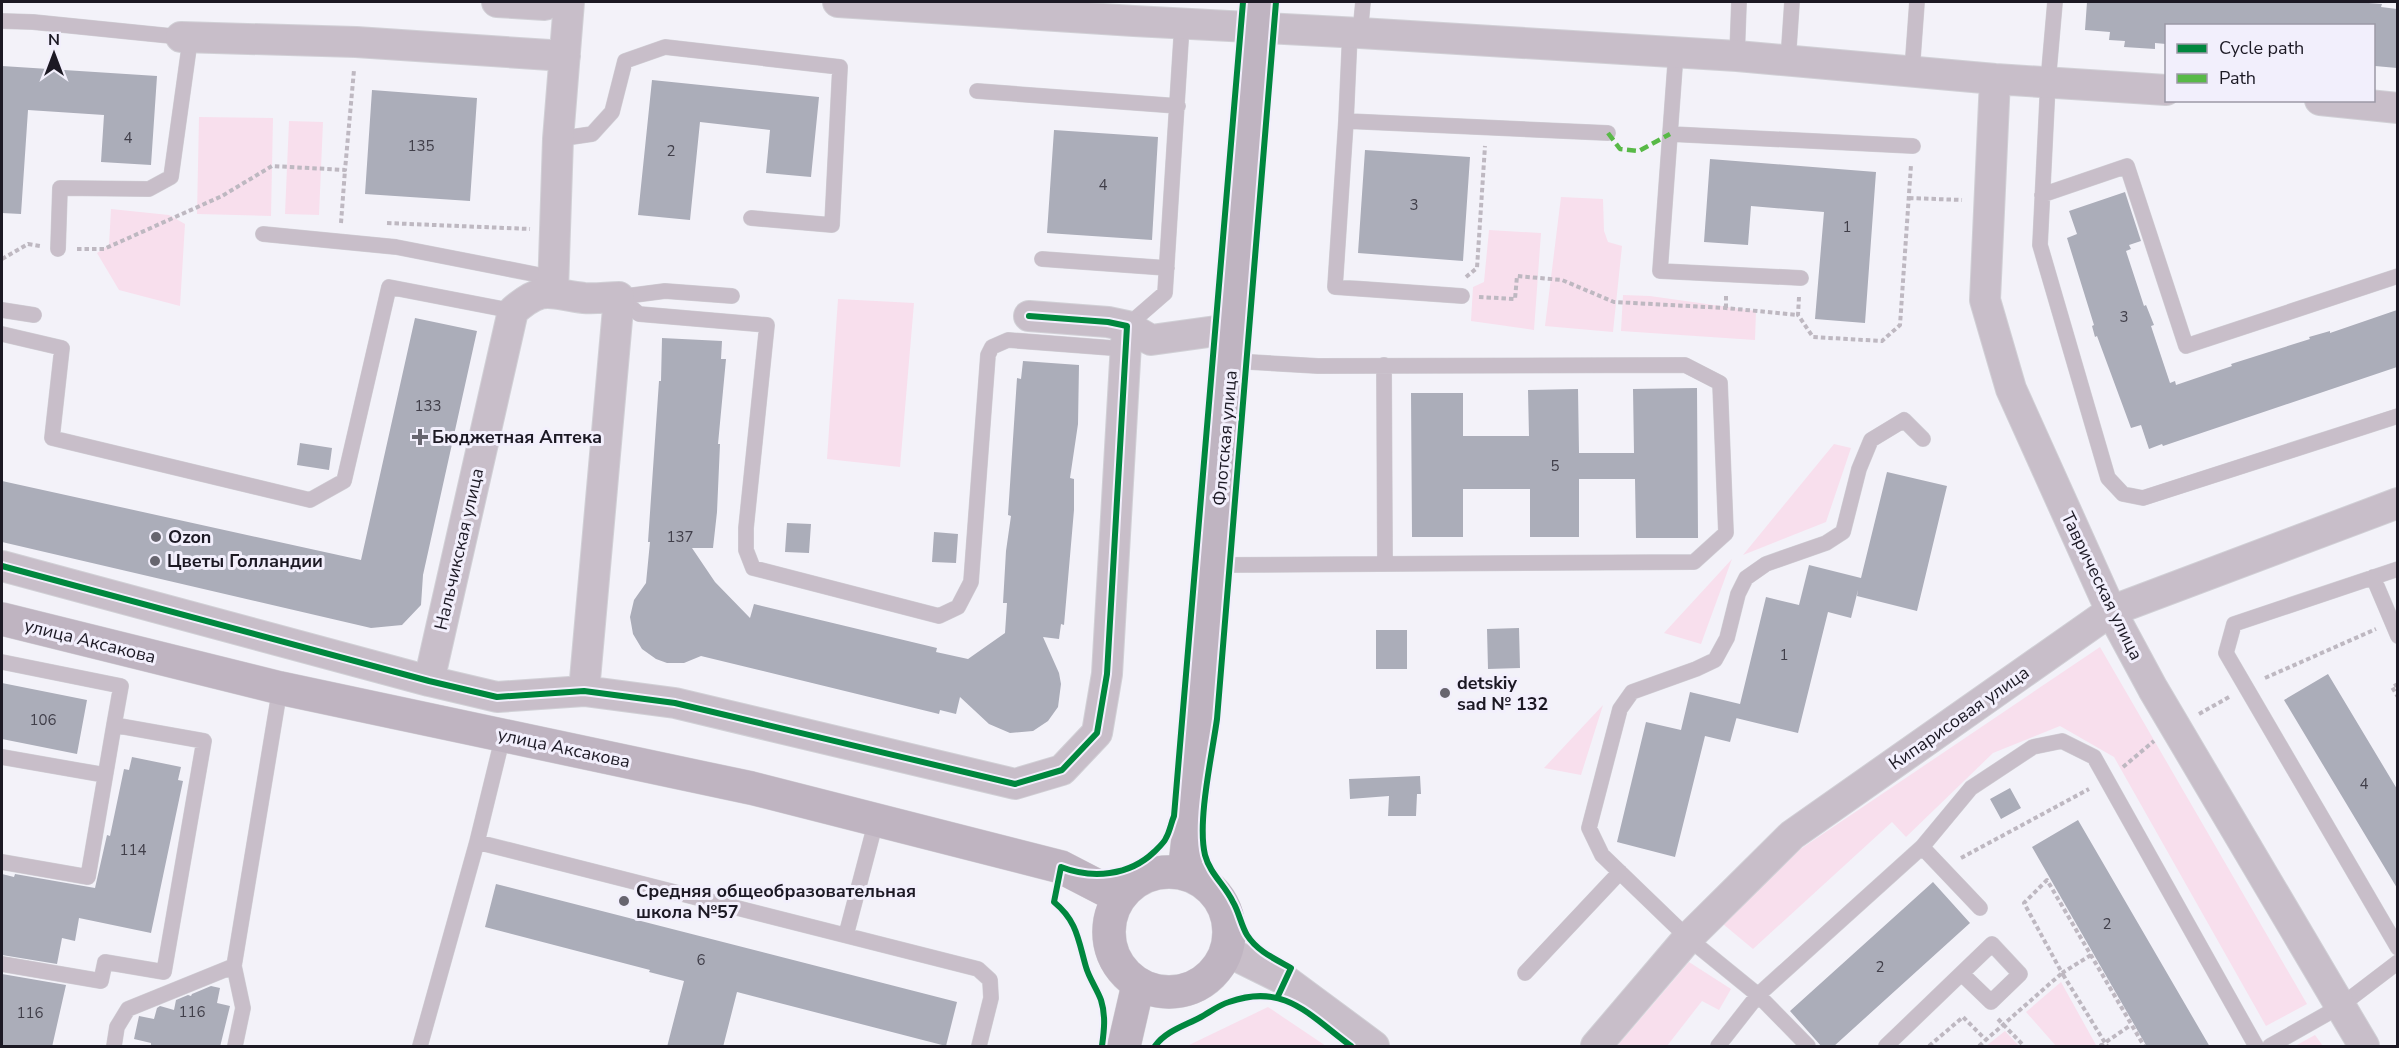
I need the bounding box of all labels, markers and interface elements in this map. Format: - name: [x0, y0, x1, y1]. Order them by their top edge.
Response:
- north arrow: [24, 24, 84, 84]
- legend: [2165, 24, 2375, 102]
- text: N: [48, 29, 60, 51]
- text: Cycle path: [2219, 36, 2304, 60]
- text: Path: [2219, 66, 2256, 90]
- house number: 4: [123, 128, 133, 148]
- house number: 135: [407, 136, 435, 156]
- house number: 2: [666, 141, 676, 161]
- house number: 4: [1098, 175, 1108, 195]
- house number: 3: [1409, 195, 1419, 215]
- house number: 1: [1842, 217, 1852, 237]
- house number: 3: [2119, 307, 2129, 327]
- street label: Флотская улица: [1207, 369, 1243, 507]
- house number: 133: [414, 396, 442, 416]
- place label: Бюджетная Аптека: [432, 425, 602, 449]
- marker: Бюджетная Аптека: [413, 430, 427, 444]
- house number: 5: [1550, 456, 1560, 476]
- street label: Нальчикская улица: [429, 466, 489, 632]
- street label: Таврическая улица: [2056, 508, 2148, 664]
- place label: Ozon: [168, 525, 211, 549]
- house number: 137: [666, 527, 694, 547]
- marker: Ozon: [149, 530, 163, 544]
- place label: Цветы Голландии: [167, 549, 323, 573]
- marker: Цветы Голландии: [148, 554, 162, 568]
- street label: улица Аксакова: [22, 613, 158, 669]
- house number: 1: [1779, 645, 1789, 665]
- street label: Кипарисовая улица: [1884, 660, 2034, 776]
- place label: detskiy sad № 132: [1457, 671, 1548, 716]
- marker: detskiy sad № 132: [1438, 686, 1452, 700]
- house number: 106: [29, 710, 57, 730]
- street label: улица Аксакова: [496, 722, 632, 774]
- house number: 4: [2359, 774, 2369, 794]
- house number: 114: [119, 840, 147, 860]
- place label: Средняя общеобразовательная школа №57: [636, 879, 916, 924]
- marker: Средняя общеобразовательная школа №57: [617, 894, 631, 908]
- house number: 2: [2102, 914, 2112, 934]
- house number: 6: [696, 950, 706, 970]
- house number: 2: [1875, 957, 1885, 977]
- house number: 116: [178, 1002, 206, 1022]
- house number: 116: [16, 1003, 44, 1023]

